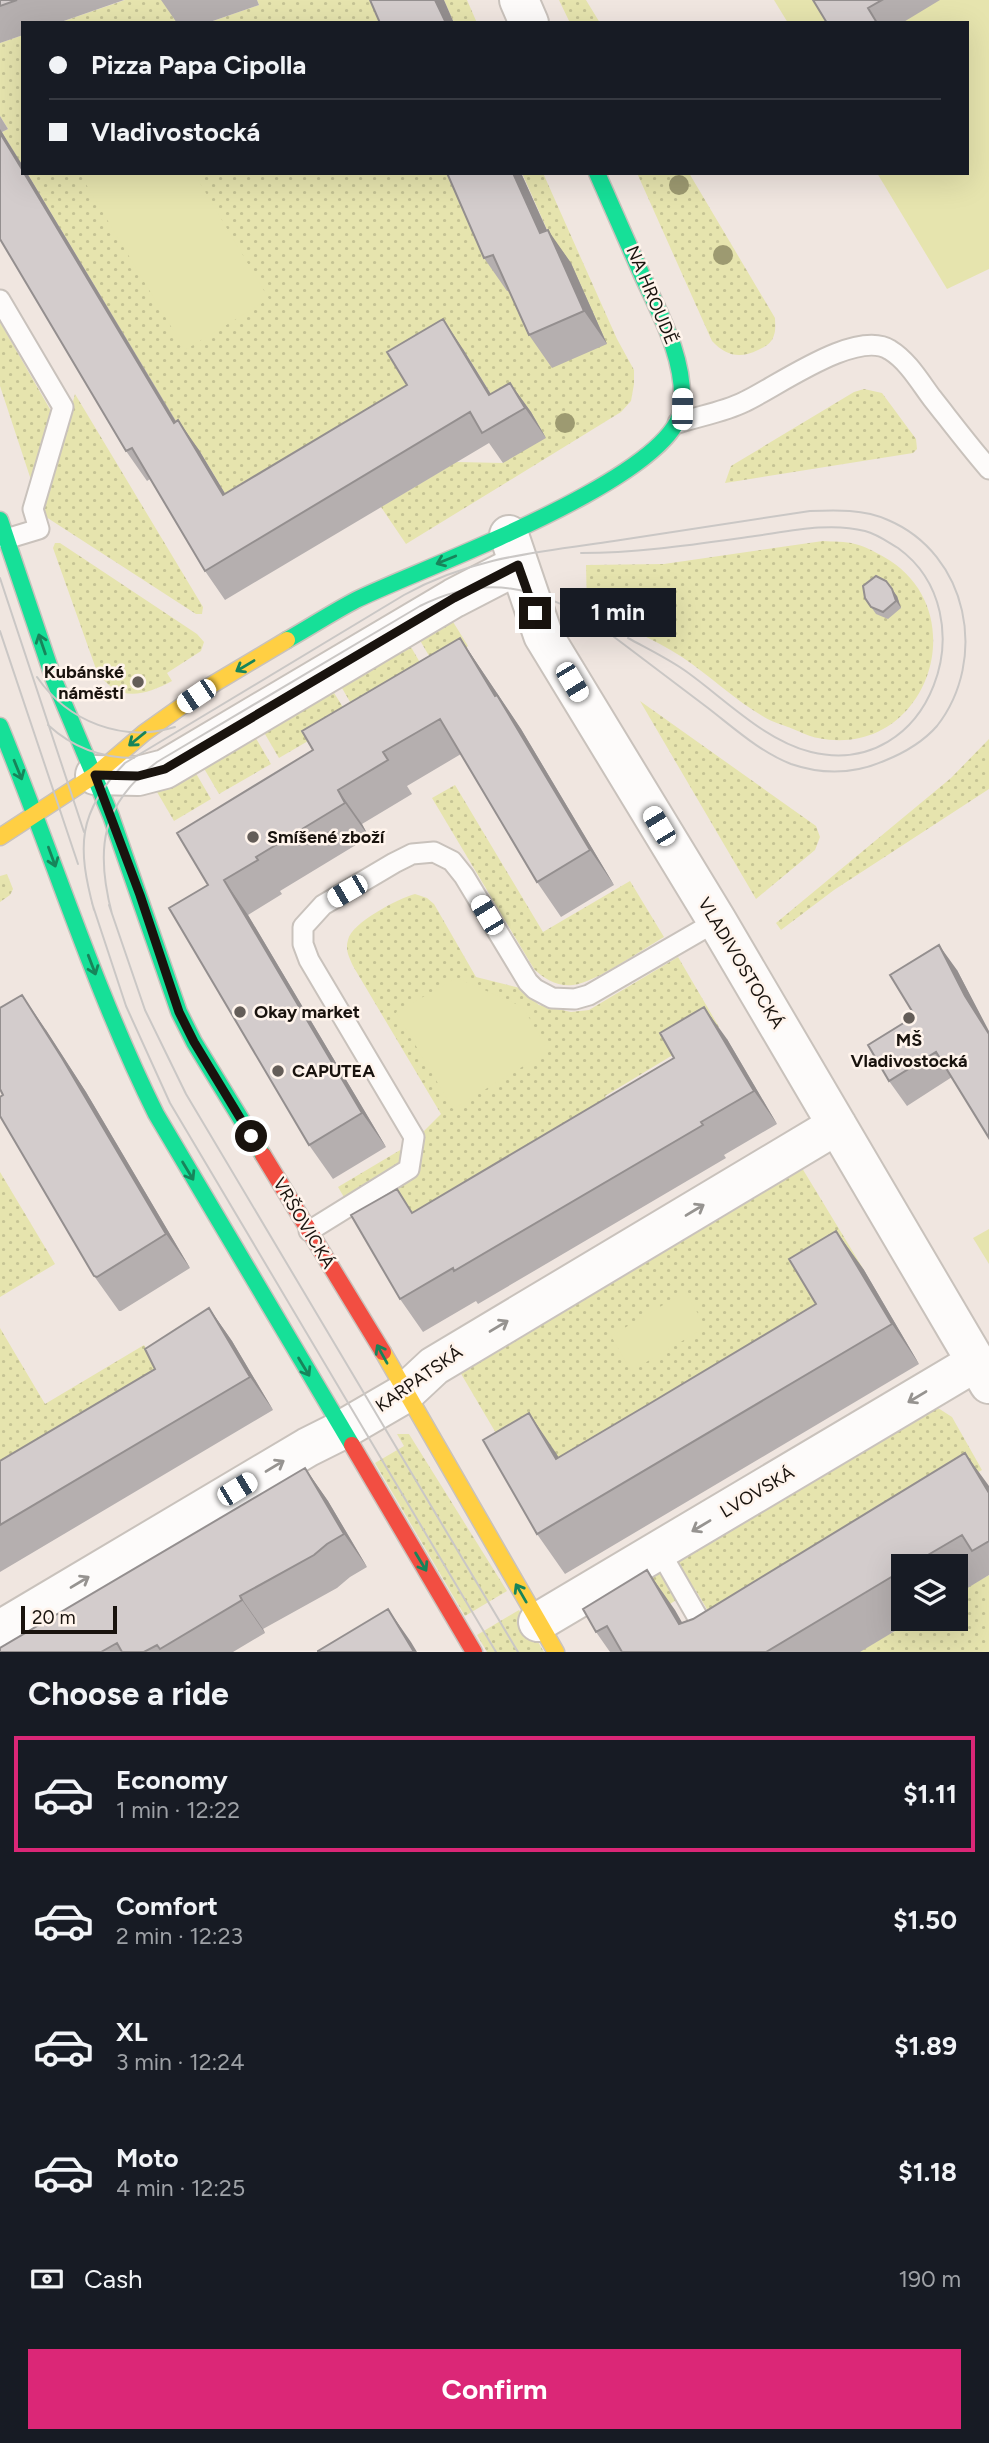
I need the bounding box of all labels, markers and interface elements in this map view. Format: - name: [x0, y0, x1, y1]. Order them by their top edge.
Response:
- text: Pizza Papa Cipolla: [91, 49, 306, 81]
- text: Vladivostocká: [91, 116, 260, 148]
- street label: NA HROUDĚ: [621, 242, 683, 348]
- car: [672, 388, 693, 430]
- one-way arrow: [435, 555, 457, 568]
- callout: 1 min: [560, 588, 675, 638]
- route end: [519, 597, 551, 629]
- text: 1 min: [591, 598, 645, 626]
- one-way arrow: [35, 633, 48, 655]
- one-way arrow: [235, 659, 255, 673]
- car: [553, 659, 592, 705]
- place label: Kubánské náměstí: [44, 661, 125, 704]
- marker: Kubánské náměstí: [130, 674, 146, 690]
- car: [173, 676, 220, 716]
- one-way arrow: [129, 731, 147, 747]
- one-way arrow: [12, 758, 25, 780]
- car: [640, 803, 679, 849]
- place label: Smíšené zboží: [267, 826, 386, 848]
- marker: Smíšené zboží: [245, 829, 261, 845]
- one-way arrow: [47, 846, 59, 868]
- car: [324, 871, 371, 911]
- car: [468, 892, 507, 938]
- street label: VLADIVOSTOCKÁ: [693, 894, 789, 1032]
- one-way arrow: [87, 954, 100, 976]
- place label: Okay market: [254, 1001, 360, 1023]
- marker: Okay market: [232, 1004, 248, 1020]
- marker: MŠ Vladivostocká: [901, 1010, 917, 1026]
- place label: MŠ Vladivostocká: [850, 1029, 968, 1072]
- place label: CAPUTEA: [292, 1060, 375, 1082]
- marker: CAPUTEA: [270, 1063, 286, 1079]
- route start: [235, 1120, 267, 1152]
- one-way arrow: [181, 1161, 195, 1181]
- street label: VRŠOVICKÁ: [268, 1174, 340, 1272]
- one-way arrow: [684, 1203, 704, 1217]
- one-way arrow: [489, 1319, 509, 1333]
- street label: KARPATSKÁ: [371, 1341, 467, 1417]
- one-way arrow: [375, 1344, 389, 1365]
- one-way arrow: [298, 1356, 312, 1376]
- one-way arrow: [908, 1390, 928, 1404]
- one-way arrow: [265, 1459, 285, 1473]
- street label: LVOVSKÁ: [716, 1461, 798, 1523]
- car: [214, 1469, 261, 1509]
- one-way arrow: [691, 1519, 711, 1533]
- one-way arrow: [414, 1552, 428, 1572]
- map controls: [891, 1554, 968, 1631]
- button: layers: [891, 1554, 968, 1631]
- one-way arrow: [69, 1575, 89, 1589]
- one-way arrow: [514, 1584, 528, 1604]
- scale bar: [21, 1603, 117, 1635]
- text: 20 m: [32, 1606, 76, 1629]
- text: Choose a ride: [28, 1675, 229, 1713]
- icon: car: [32, 1763, 95, 1826]
- text: Economy: [116, 1764, 228, 1796]
- text: $1.11: [903, 1778, 957, 1810]
- text: 1 min · 12:22: [116, 1796, 240, 1824]
- icon: car: [32, 1889, 95, 1952]
- text: Comfort: [116, 1890, 218, 1922]
- text: $1.50: [893, 1904, 957, 1936]
- text: 2 min · 12:23: [116, 1922, 243, 1950]
- icon: car: [32, 2015, 95, 2078]
- text: XL: [116, 2016, 148, 2048]
- text: $1.89: [894, 2030, 957, 2062]
- text: 3 min · 12:24: [116, 2048, 244, 2076]
- icon: car: [32, 2141, 95, 2204]
- text: Moto: [116, 2142, 179, 2174]
- text: $1.18: [898, 2156, 957, 2188]
- text: 4 min · 12:25: [116, 2174, 245, 2202]
- icon: cash: [28, 2260, 66, 2298]
- text: Cash: [84, 2263, 143, 2295]
- text: 190 m: [898, 2265, 961, 2293]
- button: Confirm: [28, 2349, 961, 2429]

